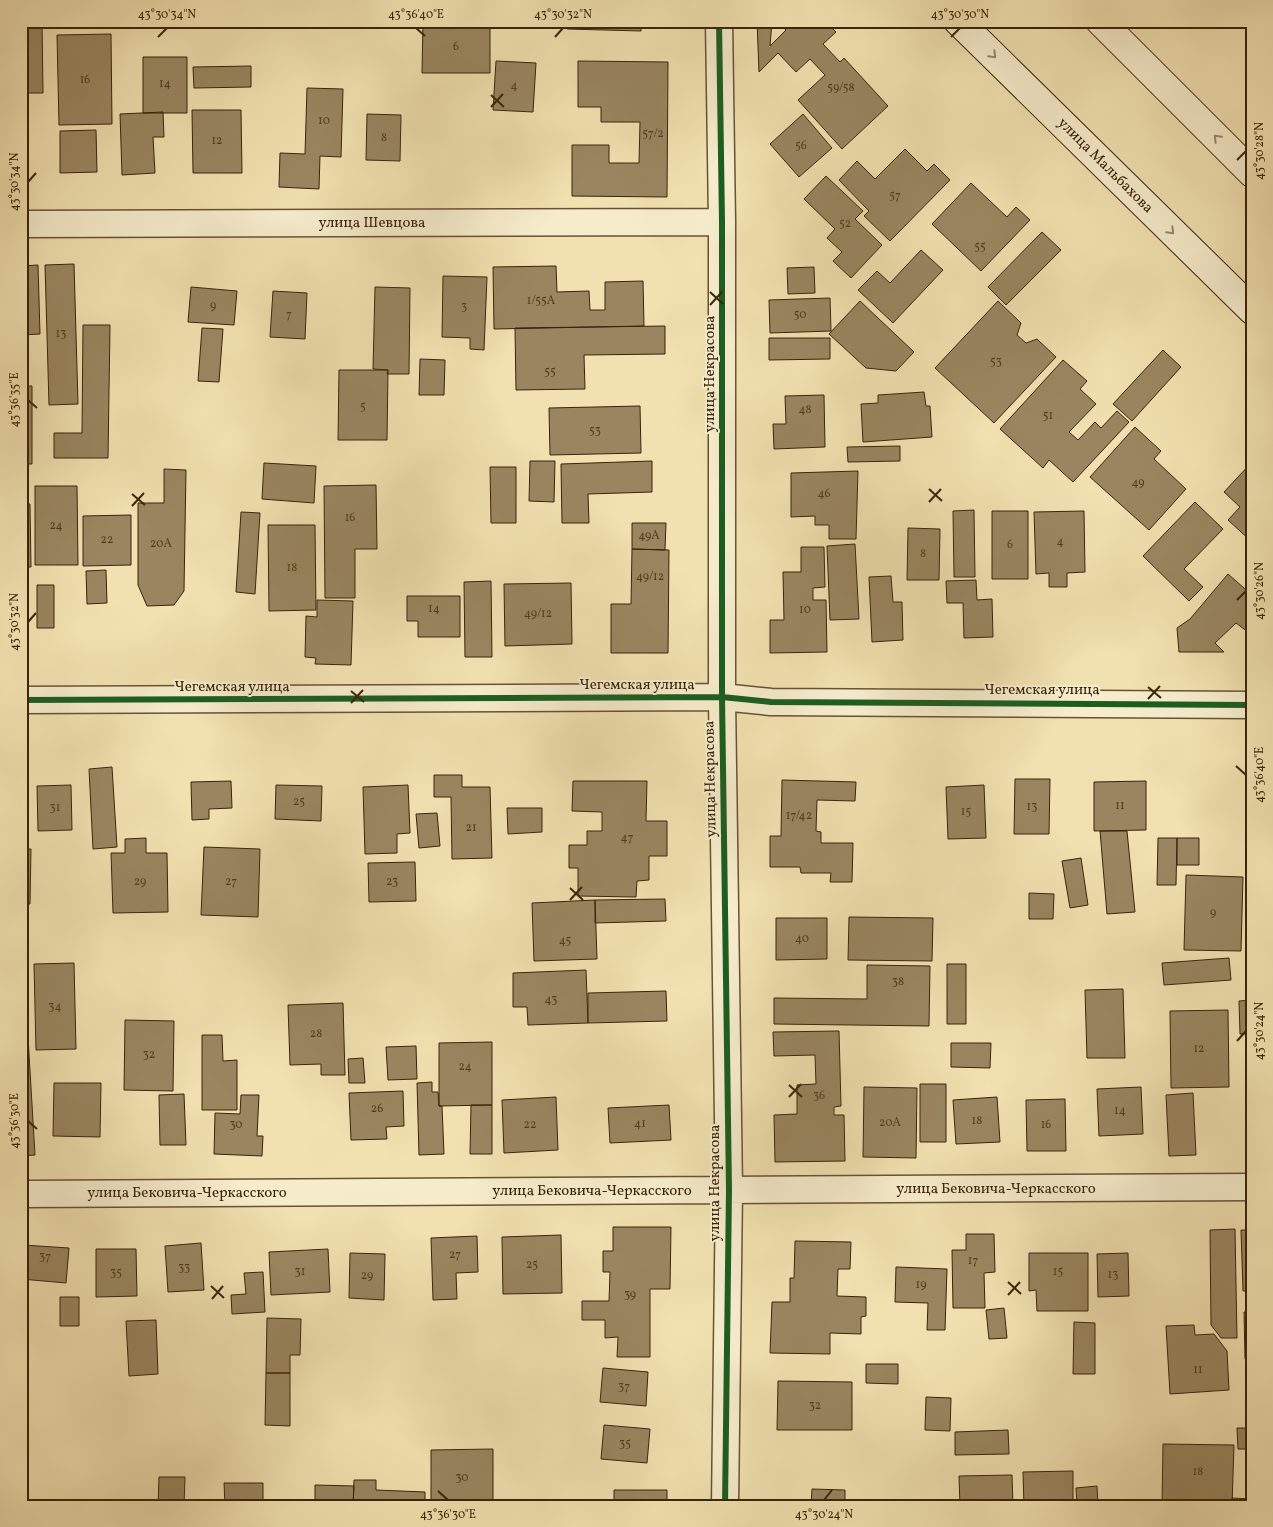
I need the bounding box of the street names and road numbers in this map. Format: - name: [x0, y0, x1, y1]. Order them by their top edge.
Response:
- street label: улица Мальбахова: [1052, 113, 1158, 219]
- street label: улица Шевцова: [319, 213, 425, 234]
- street label: улица Некрасова: [700, 316, 721, 433]
- street label: Чегемская улица: [579, 675, 695, 696]
- street label: Чегемская улица: [174, 677, 290, 698]
- street label: Чегемская улица: [984, 680, 1100, 701]
- street label: улица Некрасова: [699, 720, 723, 838]
- street label: улица Некрасова: [705, 1125, 726, 1242]
- street label: улица Бековича-Черкасского: [896, 1179, 1096, 1200]
- street label: улица Бековича-Черкасского: [492, 1181, 692, 1202]
- street label: улица Бековича-Черкасского: [87, 1183, 287, 1204]

